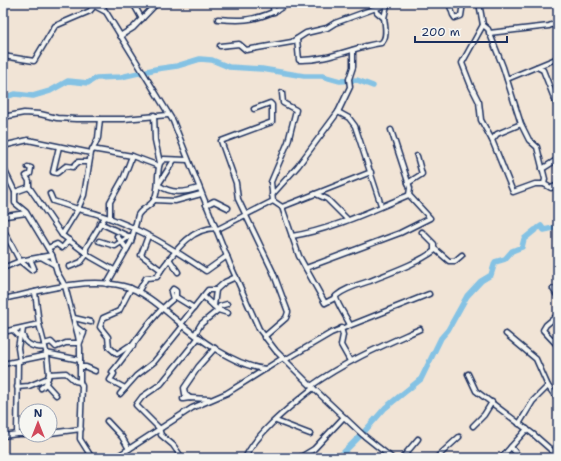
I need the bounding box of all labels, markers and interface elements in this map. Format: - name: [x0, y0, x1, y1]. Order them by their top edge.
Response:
- scale bar: [415, 18, 507, 44]
- text: 200 m: [421, 24, 460, 40]
- north arrow: [18, 403, 58, 443]
- text: N: [34, 406, 43, 421]

